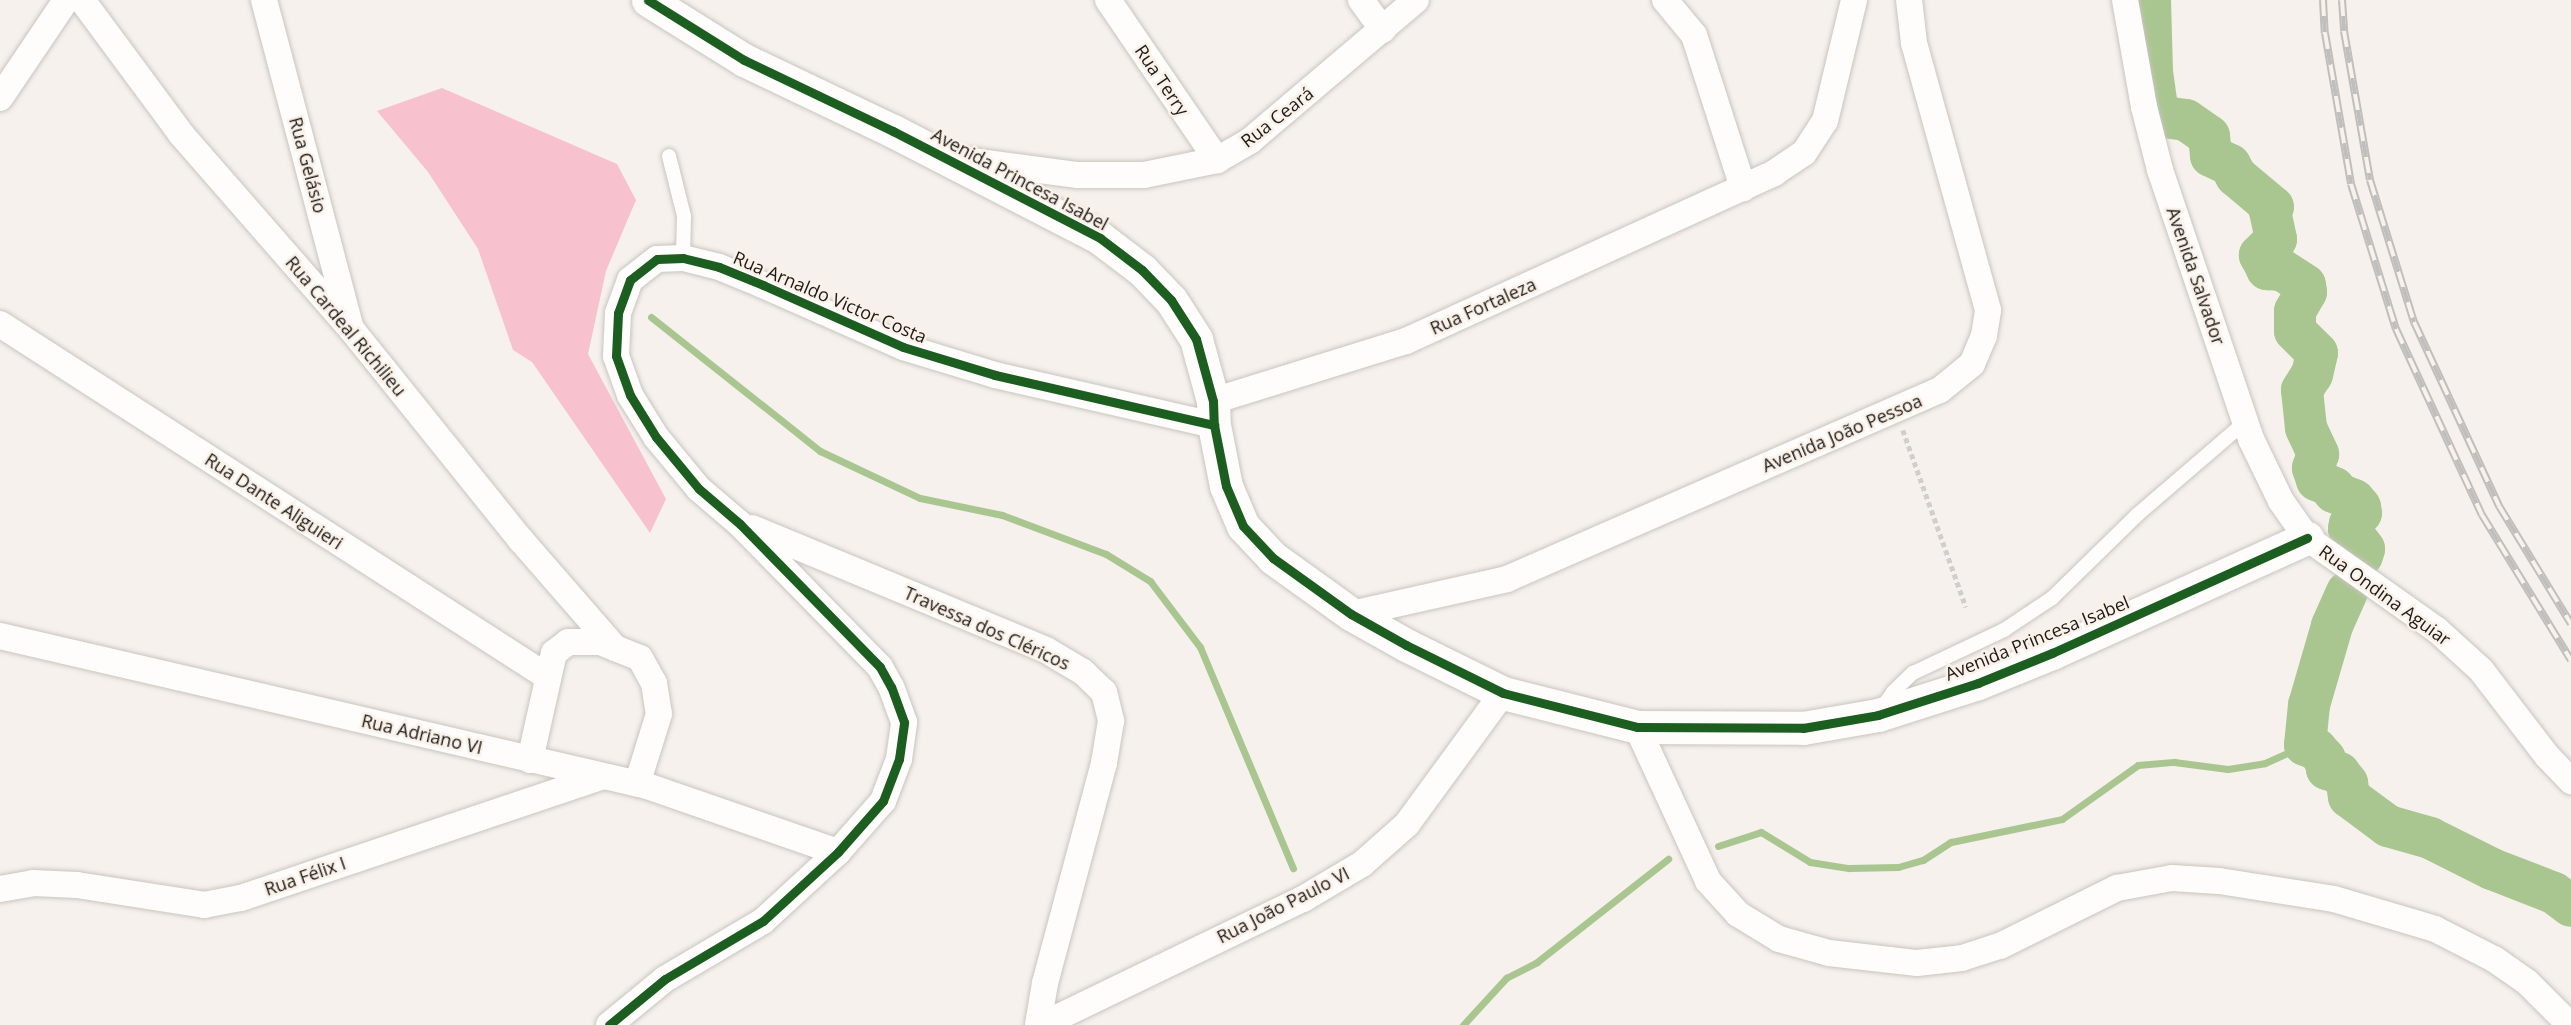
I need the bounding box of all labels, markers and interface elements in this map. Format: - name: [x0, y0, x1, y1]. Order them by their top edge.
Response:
- street label: Rua Terry: [1131, 41, 1193, 119]
- street label: Rua Ceará: [1237, 82, 1317, 152]
- street label: Rua Gelásio: [285, 115, 331, 215]
- street label: Avenida Princesa Isabel: [928, 123, 1112, 235]
- street label: Avenida Salvador: [2162, 204, 2230, 348]
- street label: Rua Arnaldo Victor Costa: [730, 246, 930, 348]
- street label: Rua Cardeal Richilieu: [281, 252, 411, 400]
- street label: Rua Fortaleza: [1427, 273, 1539, 339]
- street label: Avenida João Pessoa: [1759, 389, 1925, 477]
- street label: Rua Dante Aliguieri: [201, 448, 347, 554]
- street label: Rua Ondina Aguiar: [2315, 540, 2455, 650]
- street label: Travessa dos Cléricos: [901, 582, 1073, 674]
- street label: Avenida Princesa Isabel: [1942, 591, 2132, 685]
- street label: Rua Adriano VI: [359, 710, 485, 758]
- street label: Rua Félix I: [262, 852, 348, 900]
- street label: Rua João Paulo VI: [1213, 862, 1353, 948]

